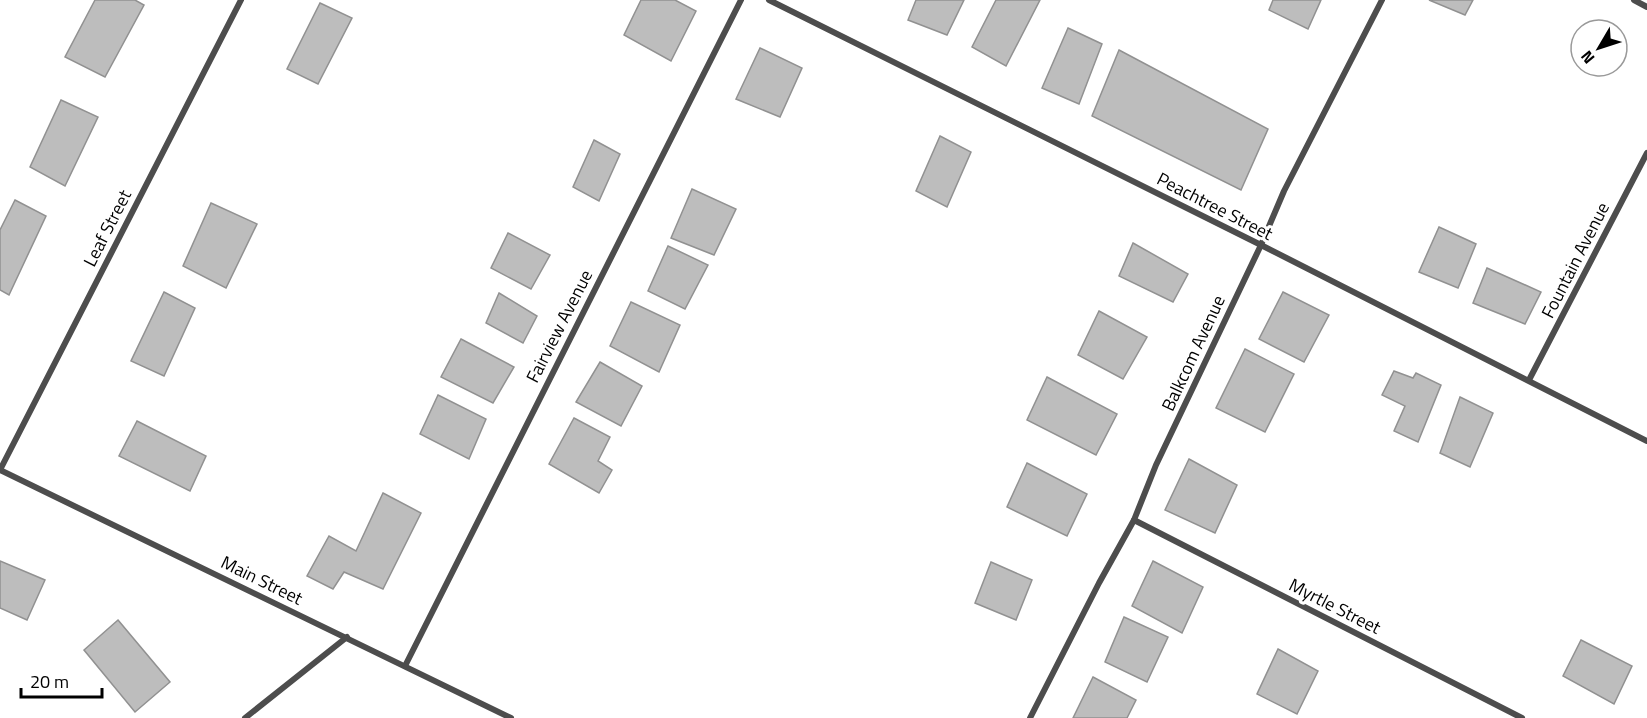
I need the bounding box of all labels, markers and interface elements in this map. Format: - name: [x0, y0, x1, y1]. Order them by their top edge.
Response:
- north arrow: [1569, 18, 1629, 78]
- text: N: [1575, 46, 1600, 69]
- street label: Peachtree Street: [1152, 165, 1278, 247]
- street label: Leaf Street: [76, 184, 138, 271]
- street label: Fountain Avenue: [1534, 197, 1616, 323]
- street label: Fairview Avenue: [519, 265, 599, 387]
- street label: Balkcom Avenue: [1154, 291, 1232, 415]
- street label: Main Street: [216, 549, 308, 612]
- street label: Myrtle Street: [1284, 571, 1386, 641]
- scale bar: [21, 661, 102, 699]
- text: 20 m: [30, 668, 69, 695]

